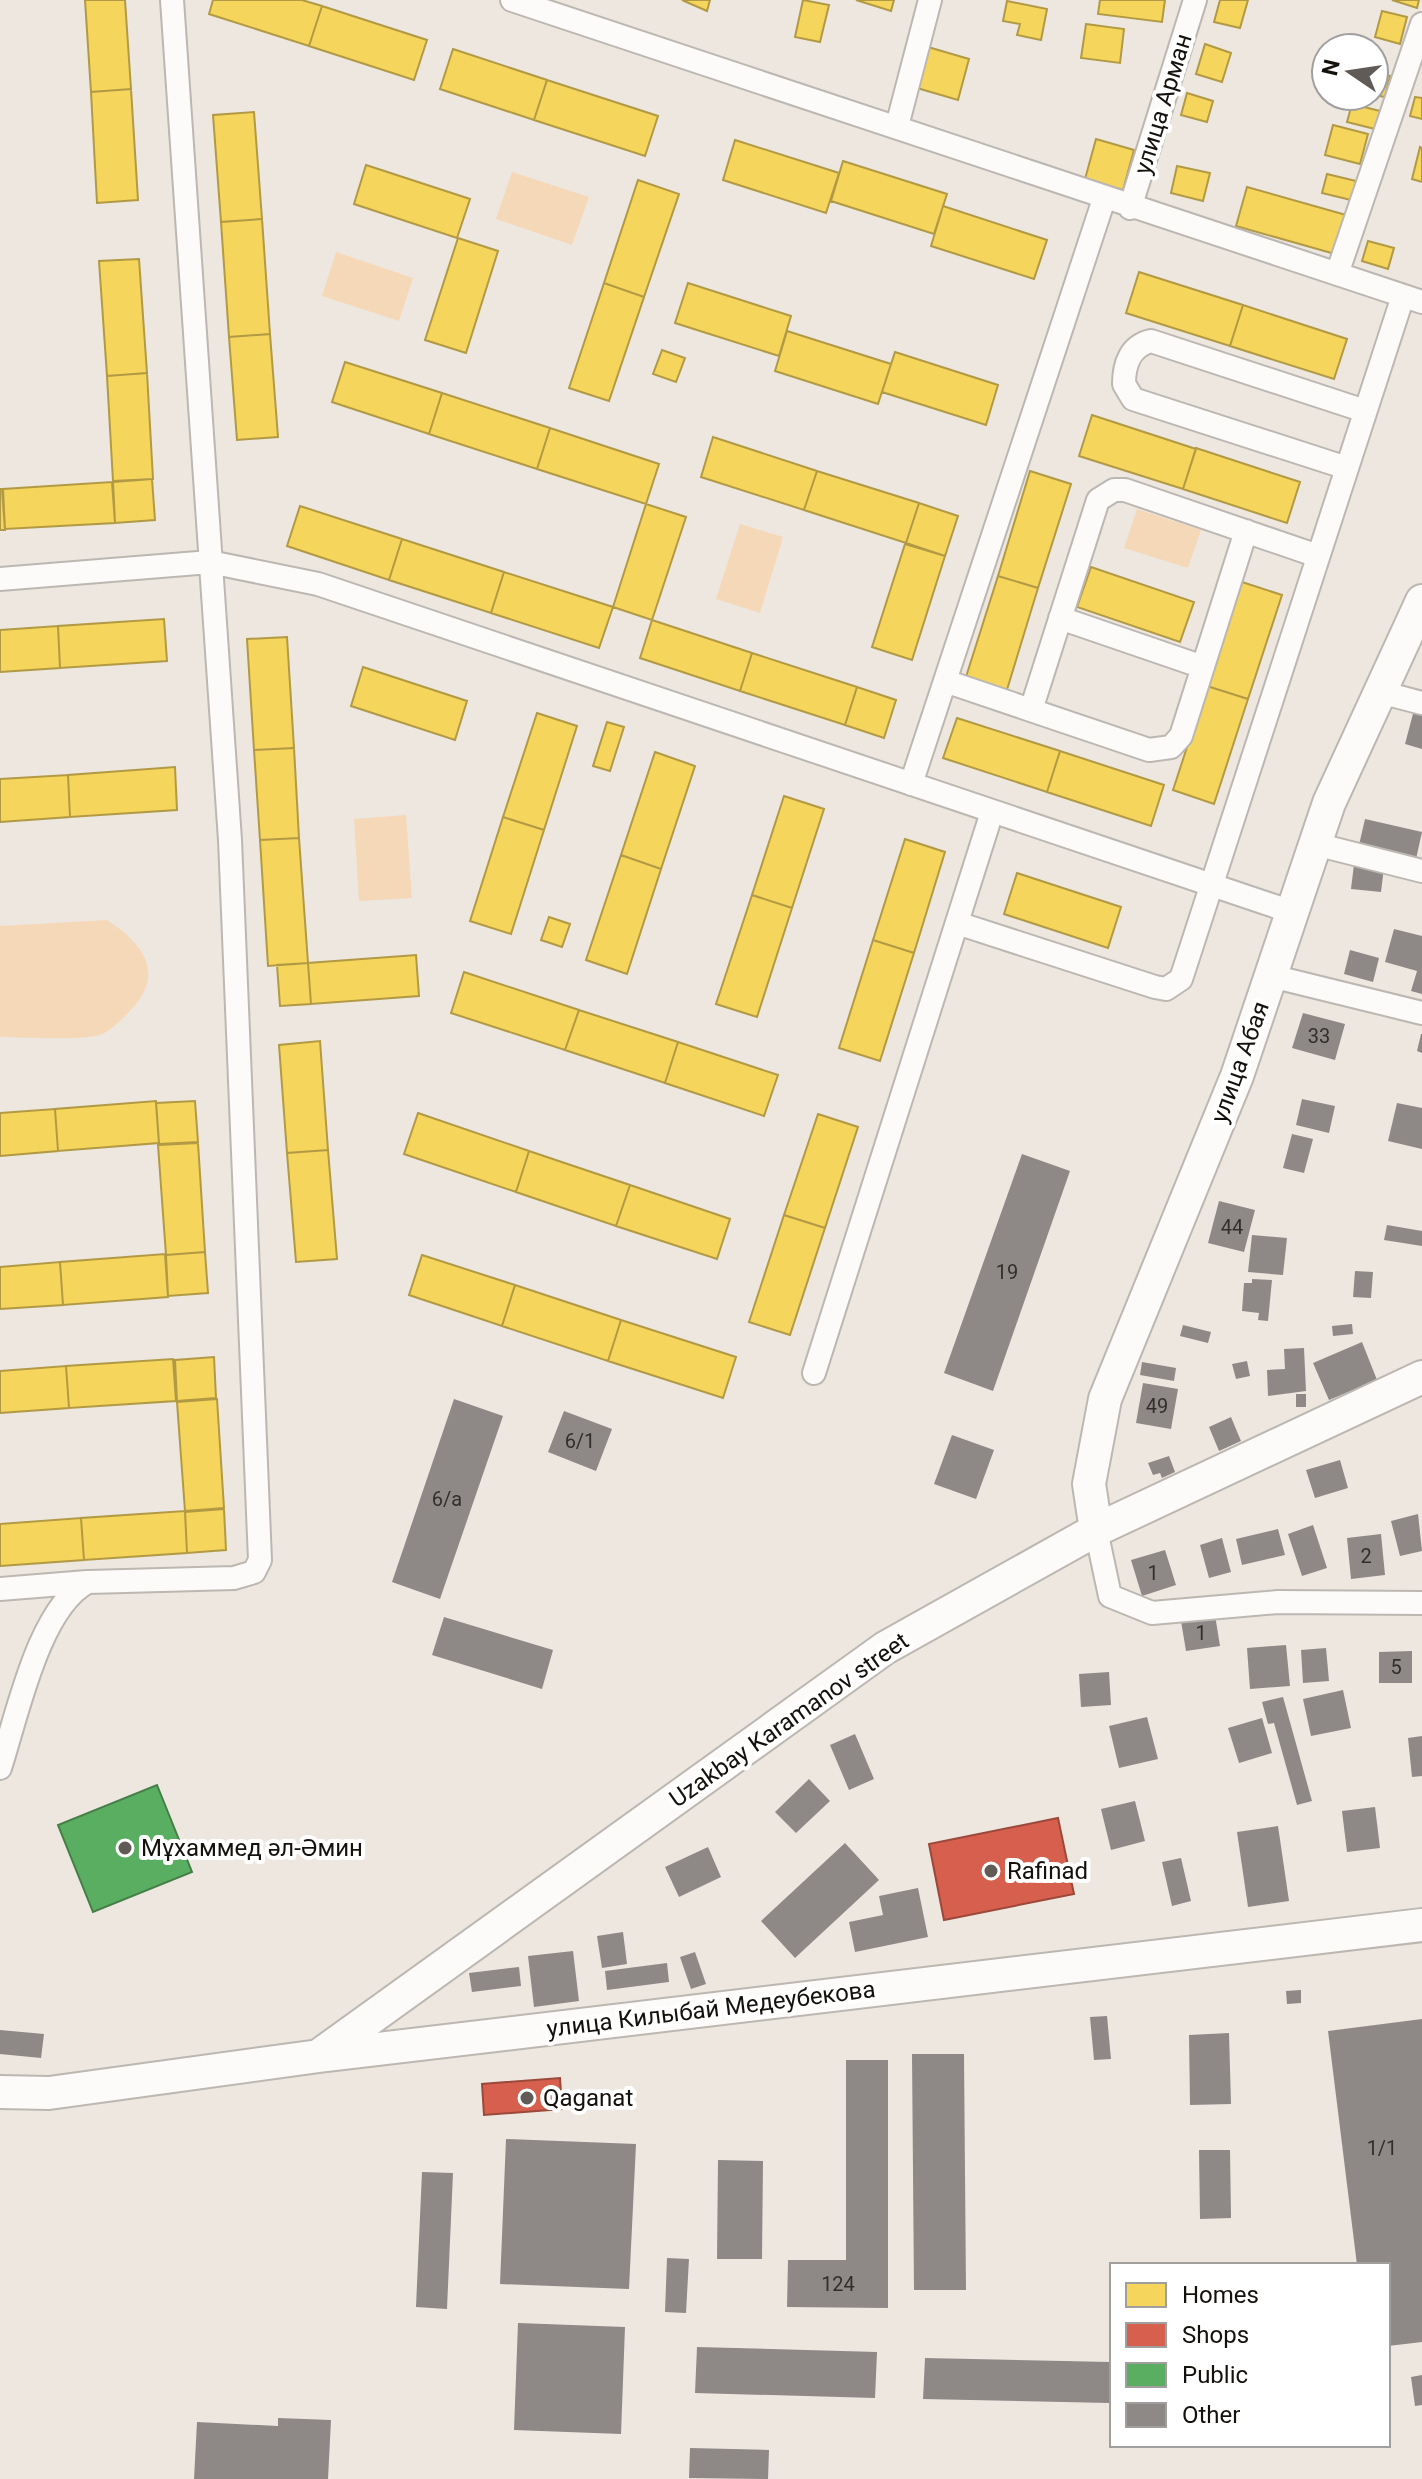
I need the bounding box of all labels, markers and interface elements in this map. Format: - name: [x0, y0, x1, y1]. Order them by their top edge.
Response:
- street label: улица Арман: [1128, 30, 1198, 178]
- north arrow: [1310, 32, 1390, 112]
- text: N: [1317, 57, 1345, 78]
- street label: улица Абая: [1205, 998, 1275, 1126]
- house number: 33: [1308, 1024, 1330, 1048]
- house number: 44: [1221, 1215, 1243, 1239]
- house number: 19: [996, 1260, 1018, 1284]
- house number: 49: [1146, 1394, 1168, 1418]
- house number: 6/1: [565, 1429, 595, 1453]
- house number: 6/а: [432, 1487, 462, 1511]
- house number: 2: [1360, 1544, 1372, 1568]
- house number: 1: [1147, 1561, 1159, 1585]
- house number: 1: [1195, 1621, 1207, 1645]
- street label: Uzakbay Karamanov street: [664, 1627, 914, 1813]
- house number: 5: [1390, 1655, 1402, 1679]
- place label: Мұхаммед әл-Әмин: [141, 1834, 363, 1862]
- marker: Мұхаммед әл-Әмин: [116, 1839, 134, 1857]
- place label: Rafinad: [1007, 1857, 1088, 1885]
- marker: Rafinad: [982, 1862, 1000, 1880]
- street label: улица Килыбай Медеубекова: [545, 1975, 877, 2043]
- place label: Qaganat: [543, 2084, 633, 2112]
- marker: Qaganat: [518, 2089, 536, 2107]
- house number: 1/1: [1367, 2136, 1397, 2160]
- legend: [1110, 2263, 1390, 2447]
- house number: 124: [821, 2272, 855, 2296]
- text: Homes: [1182, 2281, 1259, 2309]
- text: Shops: [1182, 2321, 1249, 2349]
- text: Public: [1182, 2361, 1248, 2389]
- text: Other: [1182, 2401, 1240, 2429]

